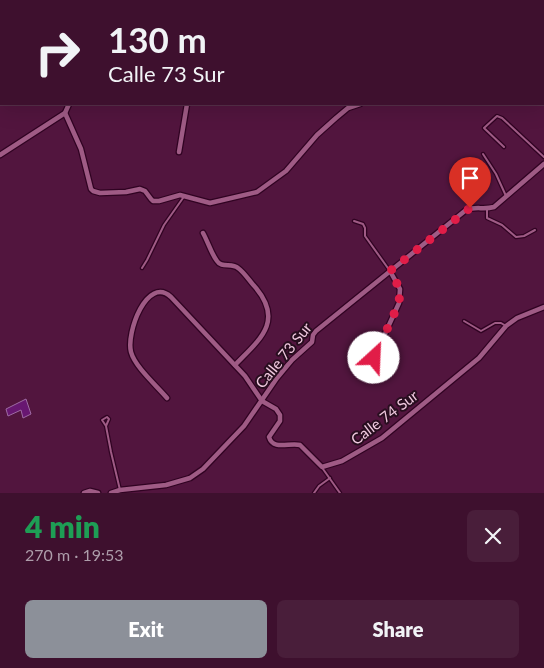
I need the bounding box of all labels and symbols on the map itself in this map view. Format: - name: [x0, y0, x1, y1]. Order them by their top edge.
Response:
- pin: [449, 157, 491, 208]
- street label: Calle 73 Sur: [251, 318, 315, 392]
- position arrow: [347, 331, 399, 383]
- street label: Calle 74 Sur: [347, 386, 422, 448]

